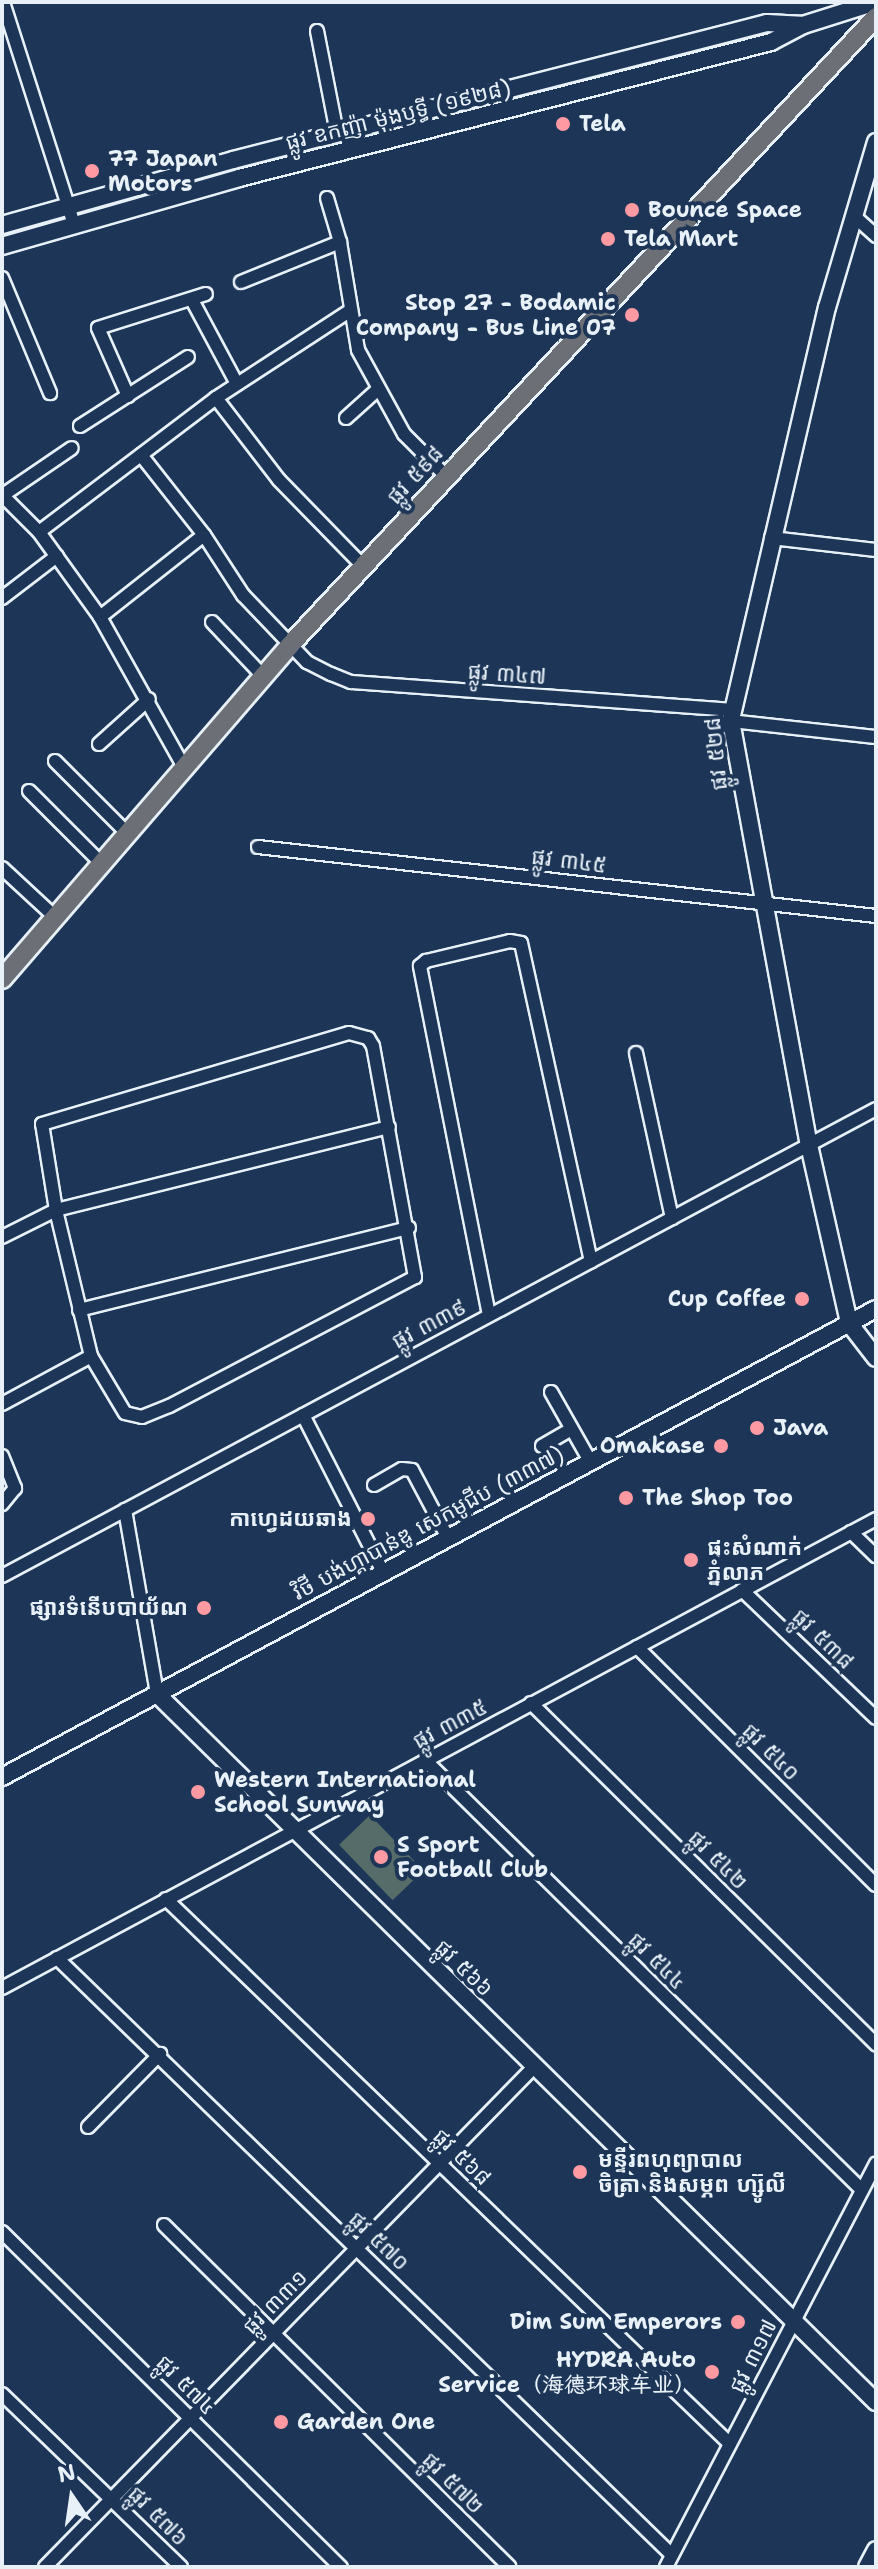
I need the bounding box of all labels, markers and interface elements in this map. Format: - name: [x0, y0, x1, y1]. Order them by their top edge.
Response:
- street label: ផ្លូវ ឧកញ៉ា ម៉ុងឫទ្ធី (១៩២៨): [283, 74, 513, 156]
- place label: Tela: [579, 111, 626, 137]
- marker: Tela: [554, 115, 572, 133]
- place label: 77 Japan Motors: [108, 145, 218, 196]
- marker: 77 Japan Motors: [83, 162, 101, 180]
- place label: Bounce Space: [648, 197, 802, 223]
- marker: Bounce Space: [623, 201, 641, 219]
- place label: Tela Mart: [624, 226, 738, 252]
- marker: Tela Mart: [599, 230, 617, 248]
- place label: Stop 27 - Bodamic Company - Bus Line 07: [356, 289, 616, 340]
- marker: Stop 27 - Bodamic Company - Bus Line 07: [623, 306, 641, 324]
- street label: ផ្លូវ ៥៩៨: [381, 440, 449, 510]
- street label: ផ្លូវ ៣៤៧: [467, 658, 547, 690]
- street label: ផ្លូវ ៥២៨: [699, 716, 733, 792]
- street label: ផ្លូវ ៣៤៥: [530, 843, 608, 879]
- place label: Cup Coffee: [668, 1286, 786, 1312]
- marker: Cup Coffee: [793, 1290, 811, 1308]
- street label: ផ្លូវ ៣៣៩: [387, 1293, 471, 1355]
- place label: Java: [773, 1415, 828, 1441]
- marker: Java: [748, 1419, 766, 1437]
- place label: Omakase: [600, 1433, 705, 1459]
- marker: Omakase: [712, 1437, 730, 1455]
- street label: វិថី បង់ហ្គាបាន់ឌូ សេកមូជីប (៣៣៧): [288, 1440, 568, 1606]
- place label: The Shop Too: [642, 1485, 793, 1511]
- marker: The Shop Too: [617, 1489, 635, 1507]
- place label: កាហ្វេដយឆាង: [229, 1506, 352, 1532]
- marker: កាហ្វេដយឆាង: [359, 1510, 377, 1528]
- place label: ផ្ទះសំណាក់ ភ្នំលាភ: [707, 1534, 802, 1586]
- marker: ផ្ទះសំណាក់ ភ្នំលាភ: [682, 1551, 700, 1569]
- place label: ផ្សារទំនើបបាយ័ណ: [29, 1595, 188, 1621]
- marker: ផ្សារទំនើបបាយ័ណ: [195, 1599, 213, 1617]
- street label: ផ្លូវ ៥៣៨: [787, 1603, 859, 1675]
- street label: ផ្លូវ ៣៣៥: [408, 1693, 492, 1755]
- street label: ផ្លូវ ៥៤០: [737, 1718, 805, 1786]
- place label: Western International School Sunway: [214, 1766, 476, 1818]
- marker: Western International School Sunway: [189, 1783, 207, 1801]
- street label: ផ្លូវ ៥៤២: [683, 1825, 753, 1895]
- place label: S Sport Football Club: [397, 1831, 548, 1882]
- marker: S Sport Football Club: [372, 1848, 390, 1866]
- street label: ផ្លូវ ៥៤៤: [623, 1927, 691, 1995]
- street label: ផ្លូវ ៥៦៦: [429, 1934, 499, 2002]
- street label: ផ្លូវ ៥៦៨: [427, 2123, 497, 2191]
- place label: មន្ទីរពហុព្យាបាល ចិត្រា និងសម្ភព ហ្ស៊ូលី: [598, 2146, 786, 2198]
- marker: មន្ទីរពហុព្យាបាល ចិត្រា និងសម្ភព ហ្ស៊ូលី: [569, 2161, 591, 2183]
- street label: ផ្លូវ ៥៧០: [343, 2206, 415, 2276]
- street label: ផ្លូវ ៣៣១: [237, 2264, 313, 2340]
- place label: Dim Sum Emperors: [510, 2309, 722, 2335]
- marker: Dim Sum Emperors: [729, 2313, 747, 2331]
- street label: ផ្លូវ ៣១៧: [723, 2315, 783, 2397]
- place label: HYDRA Auto Service（海德环球车业）: [438, 2346, 696, 2398]
- street label: ផ្លូវ ៥៧៤: [151, 2350, 221, 2420]
- marker: HYDRA Auto Service（海德环球车业）: [703, 2363, 721, 2381]
- place label: Garden One: [297, 2409, 435, 2435]
- marker: Garden One: [272, 2413, 290, 2431]
- street label: ផ្លូវ ៥៧២: [417, 2447, 489, 2519]
- north arrow: [32, 2457, 112, 2537]
- text: N: [55, 2457, 78, 2489]
- street label: ផ្លូវ ៥៧៦: [123, 2481, 193, 2551]

